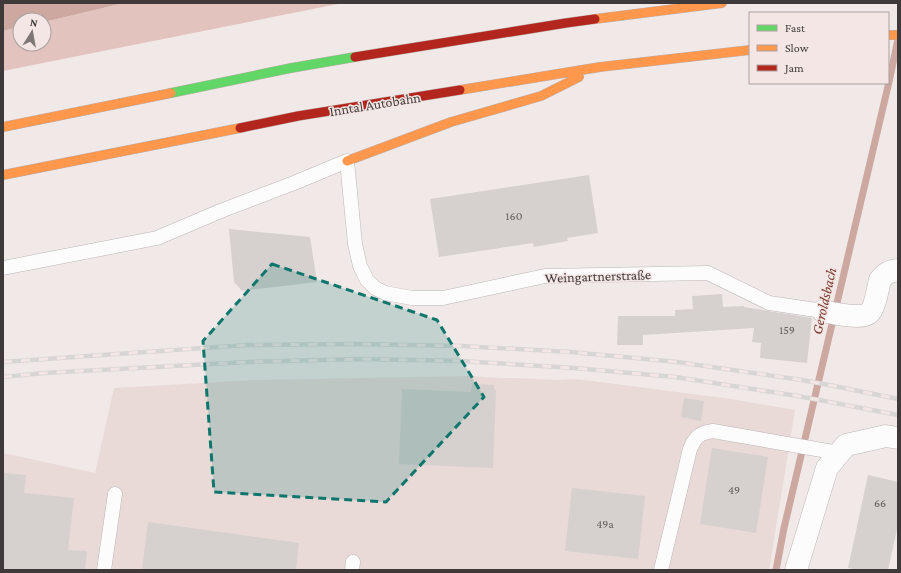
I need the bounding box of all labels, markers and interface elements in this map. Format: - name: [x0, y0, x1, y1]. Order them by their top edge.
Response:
- north arrow: [12, 12, 52, 52]
- legend: [749, 12, 889, 84]
- text: N: [29, 16, 39, 29]
- text: Fast: [785, 21, 806, 35]
- text: Slow: [785, 41, 809, 55]
- text: Jam: [784, 61, 804, 75]
- street label: Inntal Autobahn: [328, 89, 422, 119]
- house number: 160: [506, 209, 523, 223]
- street label: Weingartnerstraße: [545, 266, 651, 286]
- water label: Geroldsbach: [809, 266, 839, 336]
- house number: 159: [779, 323, 795, 337]
- house number: 49: [728, 483, 740, 497]
- house number: 66: [874, 496, 886, 510]
- house number: 49a: [596, 517, 614, 531]

